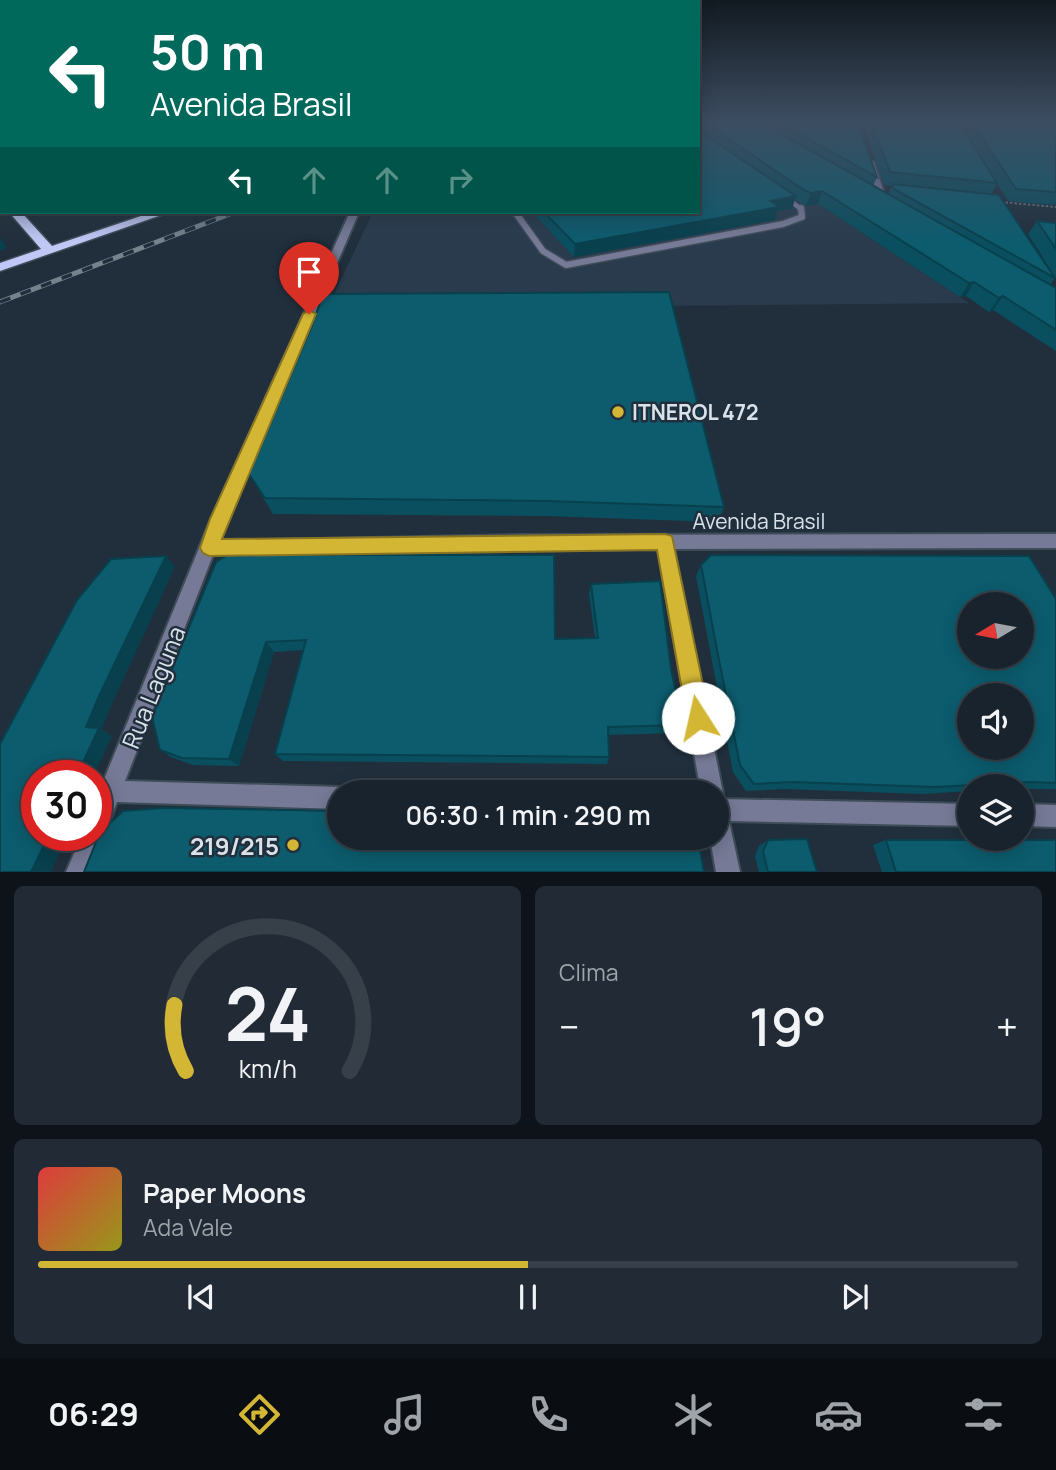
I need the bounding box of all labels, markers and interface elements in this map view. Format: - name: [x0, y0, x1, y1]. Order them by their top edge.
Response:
- text: 50 m: [150, 18, 265, 85]
- icon: left: [35, 28, 126, 119]
- text: Avenida Brasil: [150, 82, 352, 126]
- icon: left: [222, 161, 260, 199]
- icon: ahead: [295, 161, 333, 199]
- icon: ahead: [368, 161, 406, 199]
- icon: right: [441, 161, 479, 199]
- pin: [279, 242, 339, 314]
- icon: arrive: [290, 253, 328, 291]
- place label: ITNEROL 472: [632, 398, 758, 426]
- marker: ITNEROL 472: [610, 404, 626, 420]
- street label: Avenida Brasil: [693, 507, 825, 535]
- north arrow: [957, 592, 1034, 668]
- map controls: [957, 592, 1034, 851]
- street label: Rua Laguna: [114, 621, 192, 753]
- position arrow: [661, 681, 735, 755]
- button: sound: [957, 683, 1034, 760]
- speed limit sign: 30: [21, 760, 112, 851]
- button: layers: [957, 774, 1034, 851]
- text: 06:30 · 1 min · 290 m: [405, 797, 651, 833]
- place label: 219/215: [190, 829, 279, 862]
- marker: 219/215: [285, 837, 301, 853]
- text: Clima: [559, 956, 618, 988]
- text: 24: [224, 964, 311, 1064]
- text: 19°: [749, 991, 827, 1062]
- text: −: [559, 1000, 580, 1052]
- text: +: [996, 1000, 1018, 1052]
- text: km/h: [238, 1051, 297, 1086]
- text: Paper Moons: [143, 1175, 306, 1211]
- text: Ada Vale: [143, 1211, 233, 1243]
- icon: previous: [182, 1278, 220, 1316]
- icon: pause: [509, 1278, 547, 1316]
- icon: next: [836, 1278, 874, 1316]
- icon: directions: [235, 1390, 284, 1439]
- icon: music: [380, 1390, 429, 1439]
- icon: phone: [524, 1390, 573, 1439]
- icon: climate: [669, 1390, 718, 1439]
- icon: car: [814, 1390, 863, 1439]
- icon: filters: [959, 1390, 1008, 1439]
- text: 06:29: [48, 1392, 139, 1436]

